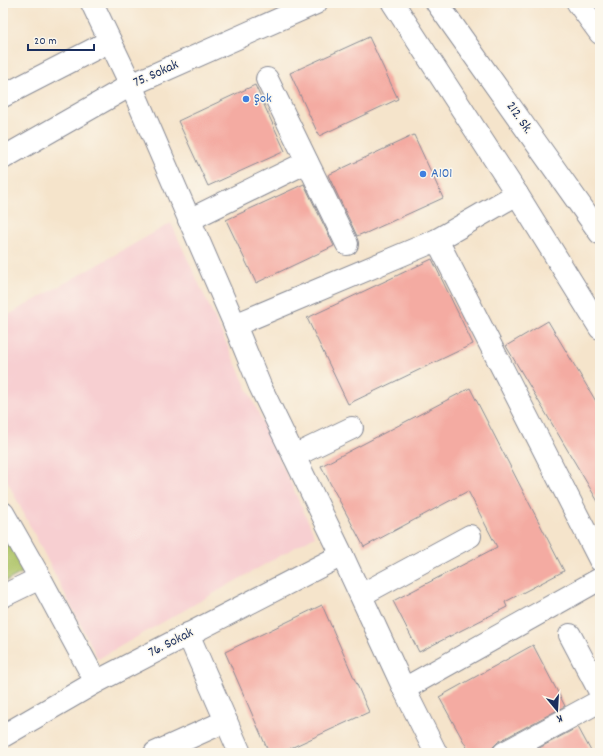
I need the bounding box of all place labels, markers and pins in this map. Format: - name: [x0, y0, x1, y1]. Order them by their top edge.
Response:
- place label: Şok: [254, 89, 272, 109]
- marker: Şok: [241, 94, 251, 104]
- place label: A101: [431, 164, 452, 184]
- marker: A101: [418, 169, 428, 179]

